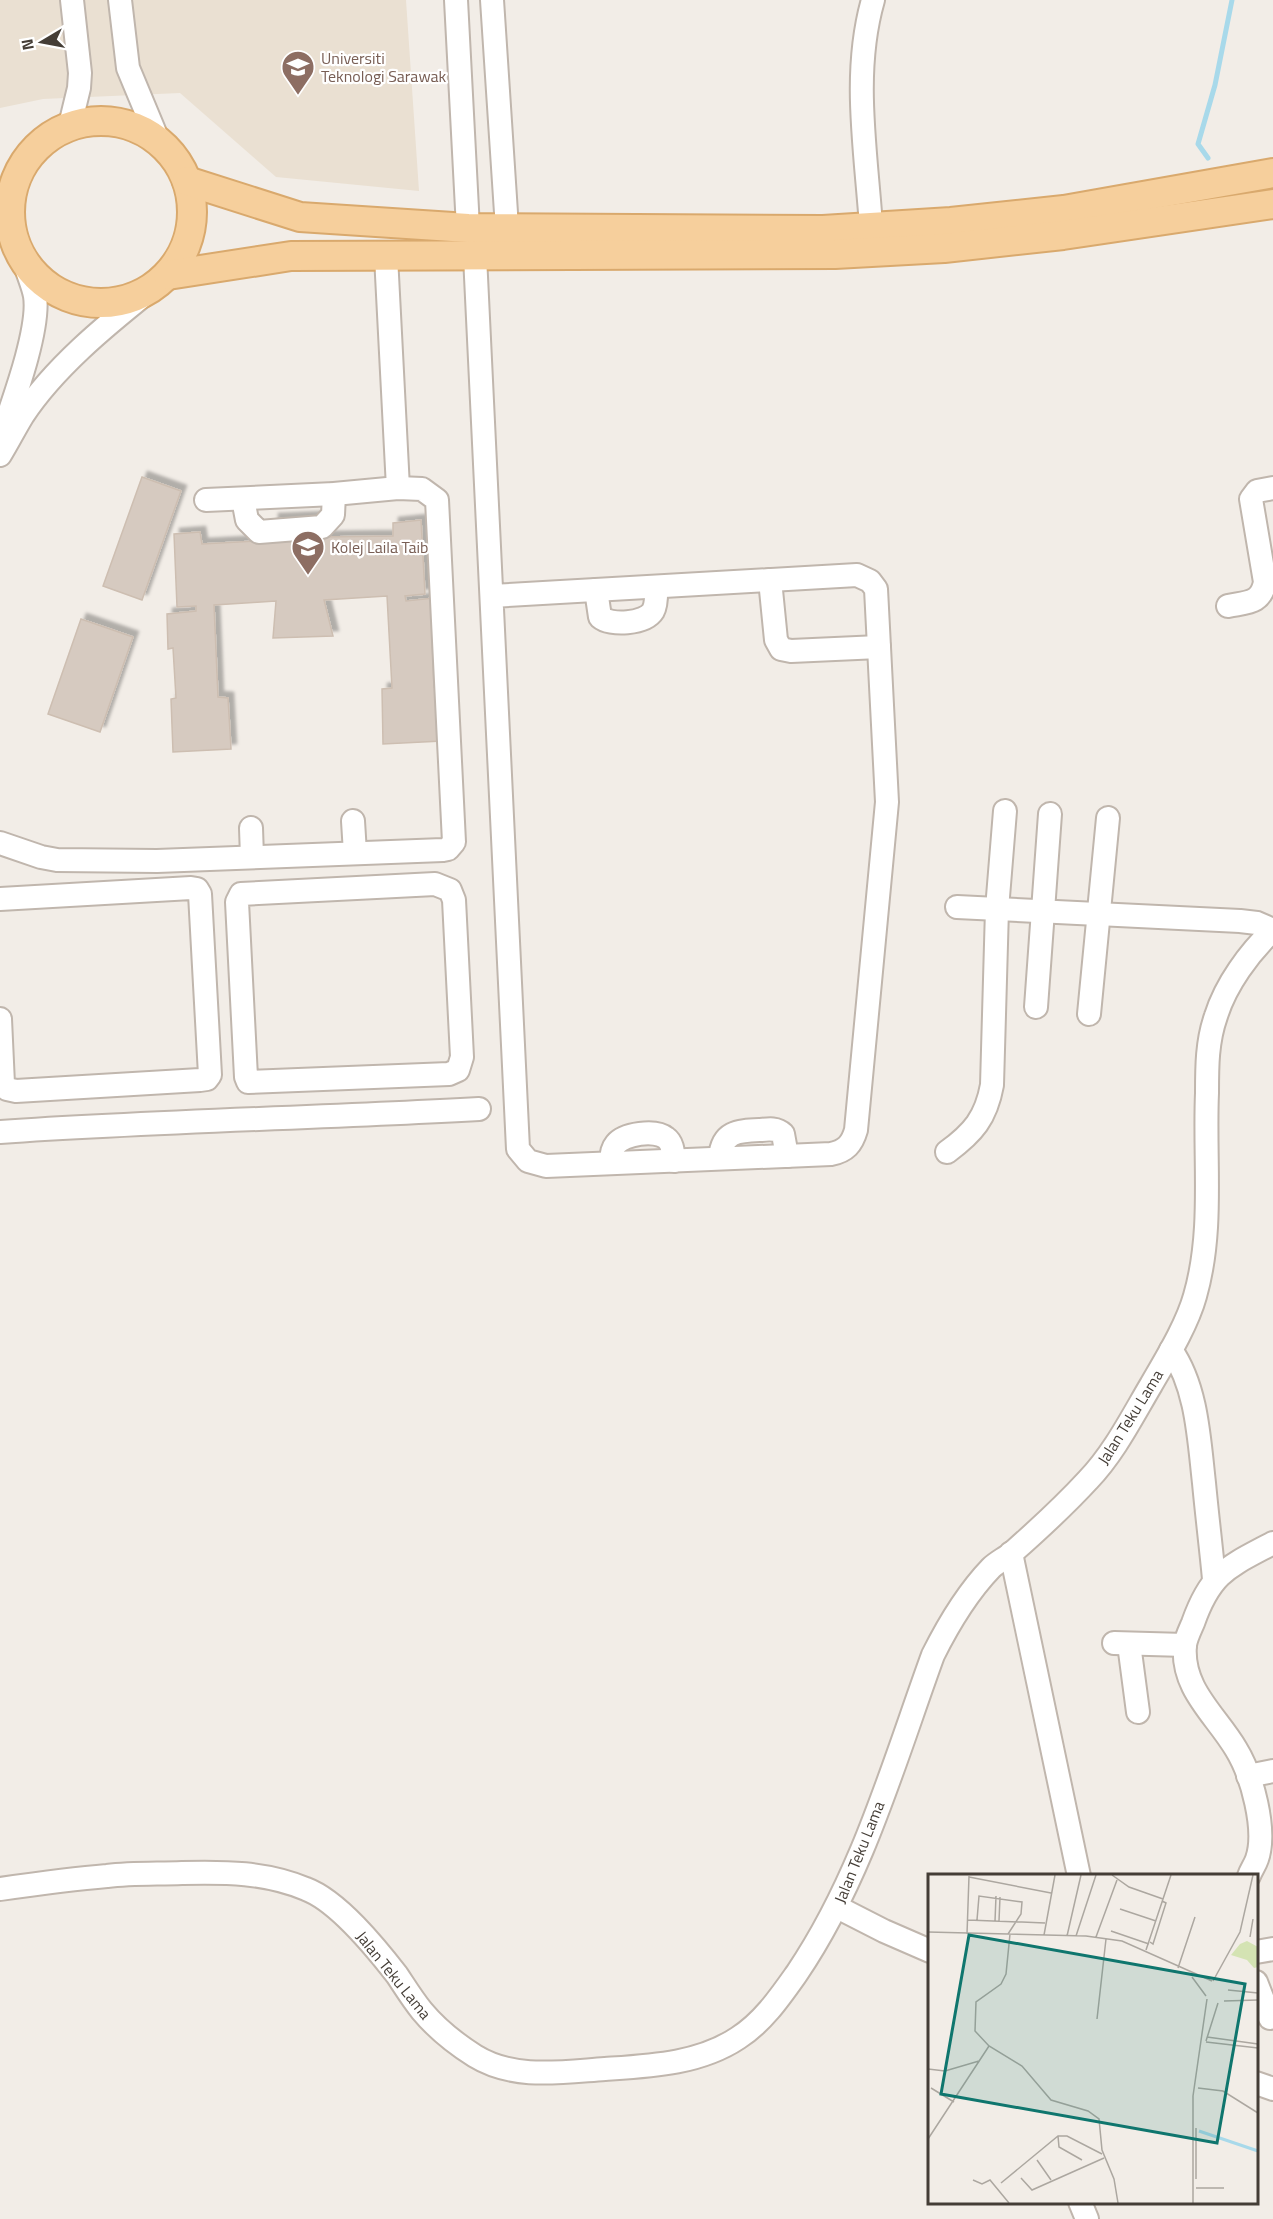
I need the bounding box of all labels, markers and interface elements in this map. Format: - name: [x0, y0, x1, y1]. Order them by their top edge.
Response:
- north arrow: [12, 12, 72, 72]
- text: N: [14, 37, 40, 52]
- place label: Universiti Teknologi Sarawak: [321, 46, 447, 88]
- school or university icon: Universiti Teknologi Sarawak: [280, 49, 316, 96]
- school or university icon: Kolej Laila Taib: [290, 529, 326, 576]
- place label: Kolej Laila Taib: [331, 535, 428, 559]
- street label: Jalan Teku Lama: [1091, 1365, 1169, 1469]
- street label: Jalan Teku Lama: [828, 1797, 890, 1907]
- inset map: [928, 1874, 1258, 2204]
- street label: Jalan Teku Lama: [351, 1925, 437, 2025]

